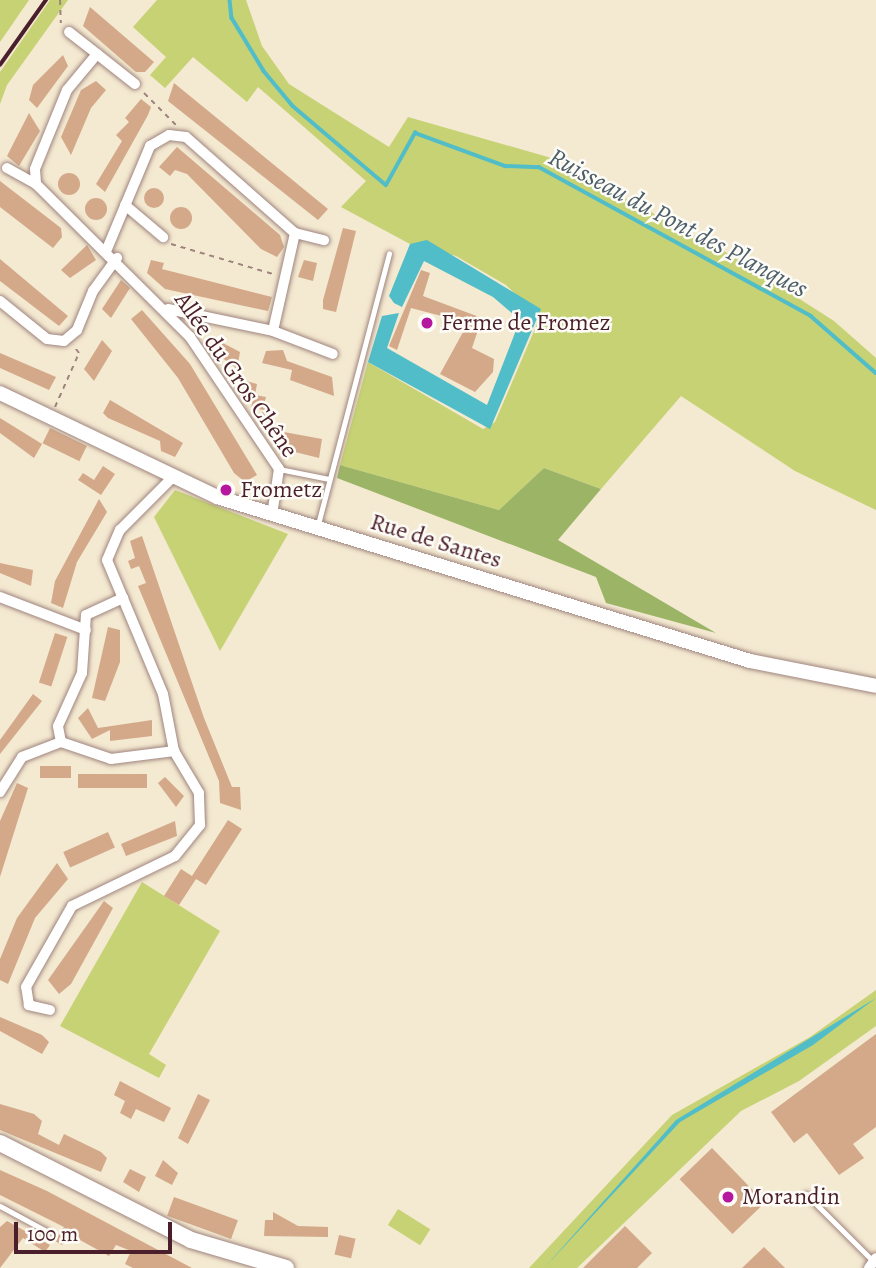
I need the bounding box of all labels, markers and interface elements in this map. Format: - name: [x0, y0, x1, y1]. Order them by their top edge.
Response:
- water label: Ruisseau du Pont des Planques: [543, 141, 813, 305]
- street label: Allée du Gros Chêne: [168, 287, 304, 463]
- place label: Ferme de Fromez: [441, 309, 610, 337]
- marker: Ferme de Fromez: [419, 315, 435, 331]
- place label: Frometz: [240, 476, 322, 504]
- marker: Frometz: [218, 482, 234, 498]
- street label: Rue de Santes: [367, 507, 505, 575]
- place label: Morandin: [742, 1183, 840, 1211]
- marker: Morandin: [720, 1189, 736, 1205]
- scale bar: [18, 1208, 175, 1252]
- text: 100 m: [27, 1220, 78, 1248]

